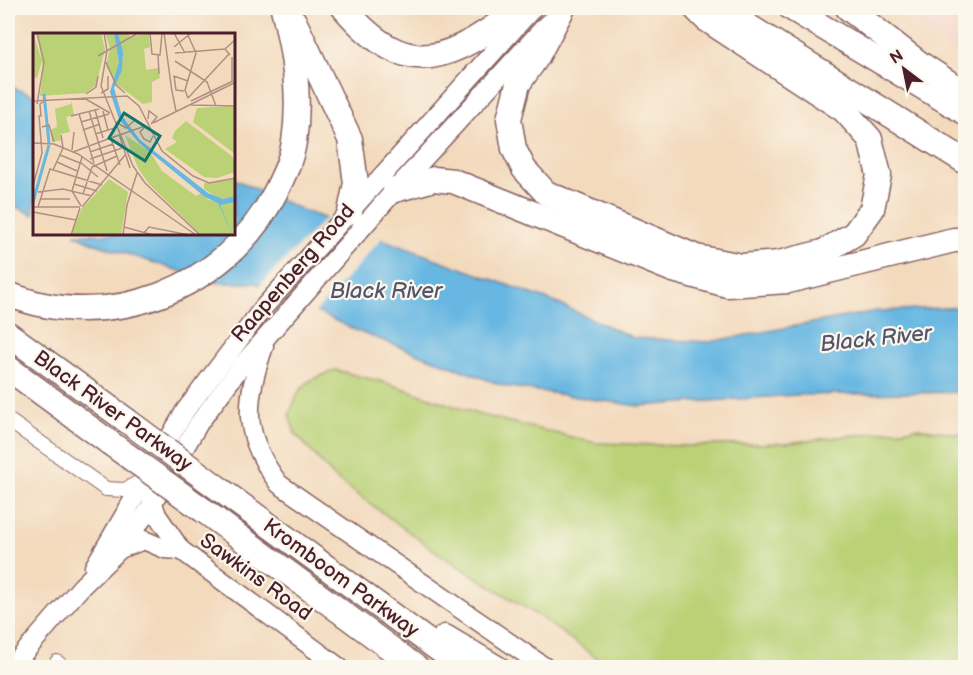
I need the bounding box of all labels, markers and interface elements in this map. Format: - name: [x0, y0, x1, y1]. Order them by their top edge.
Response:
- inset map: [33, 33, 236, 236]
- north arrow: [874, 39, 934, 99]
- text: N: [887, 46, 907, 69]
- street label: Raapenberg Road: [226, 199, 360, 347]
- water label: Black River: [330, 278, 444, 305]
- water label: Black River: [819, 320, 935, 358]
- street label: Black River Parkway: [29, 345, 198, 477]
- street label: Kromboom Parkway: [258, 513, 424, 643]
- street label: Sawkins Road: [195, 528, 317, 626]

